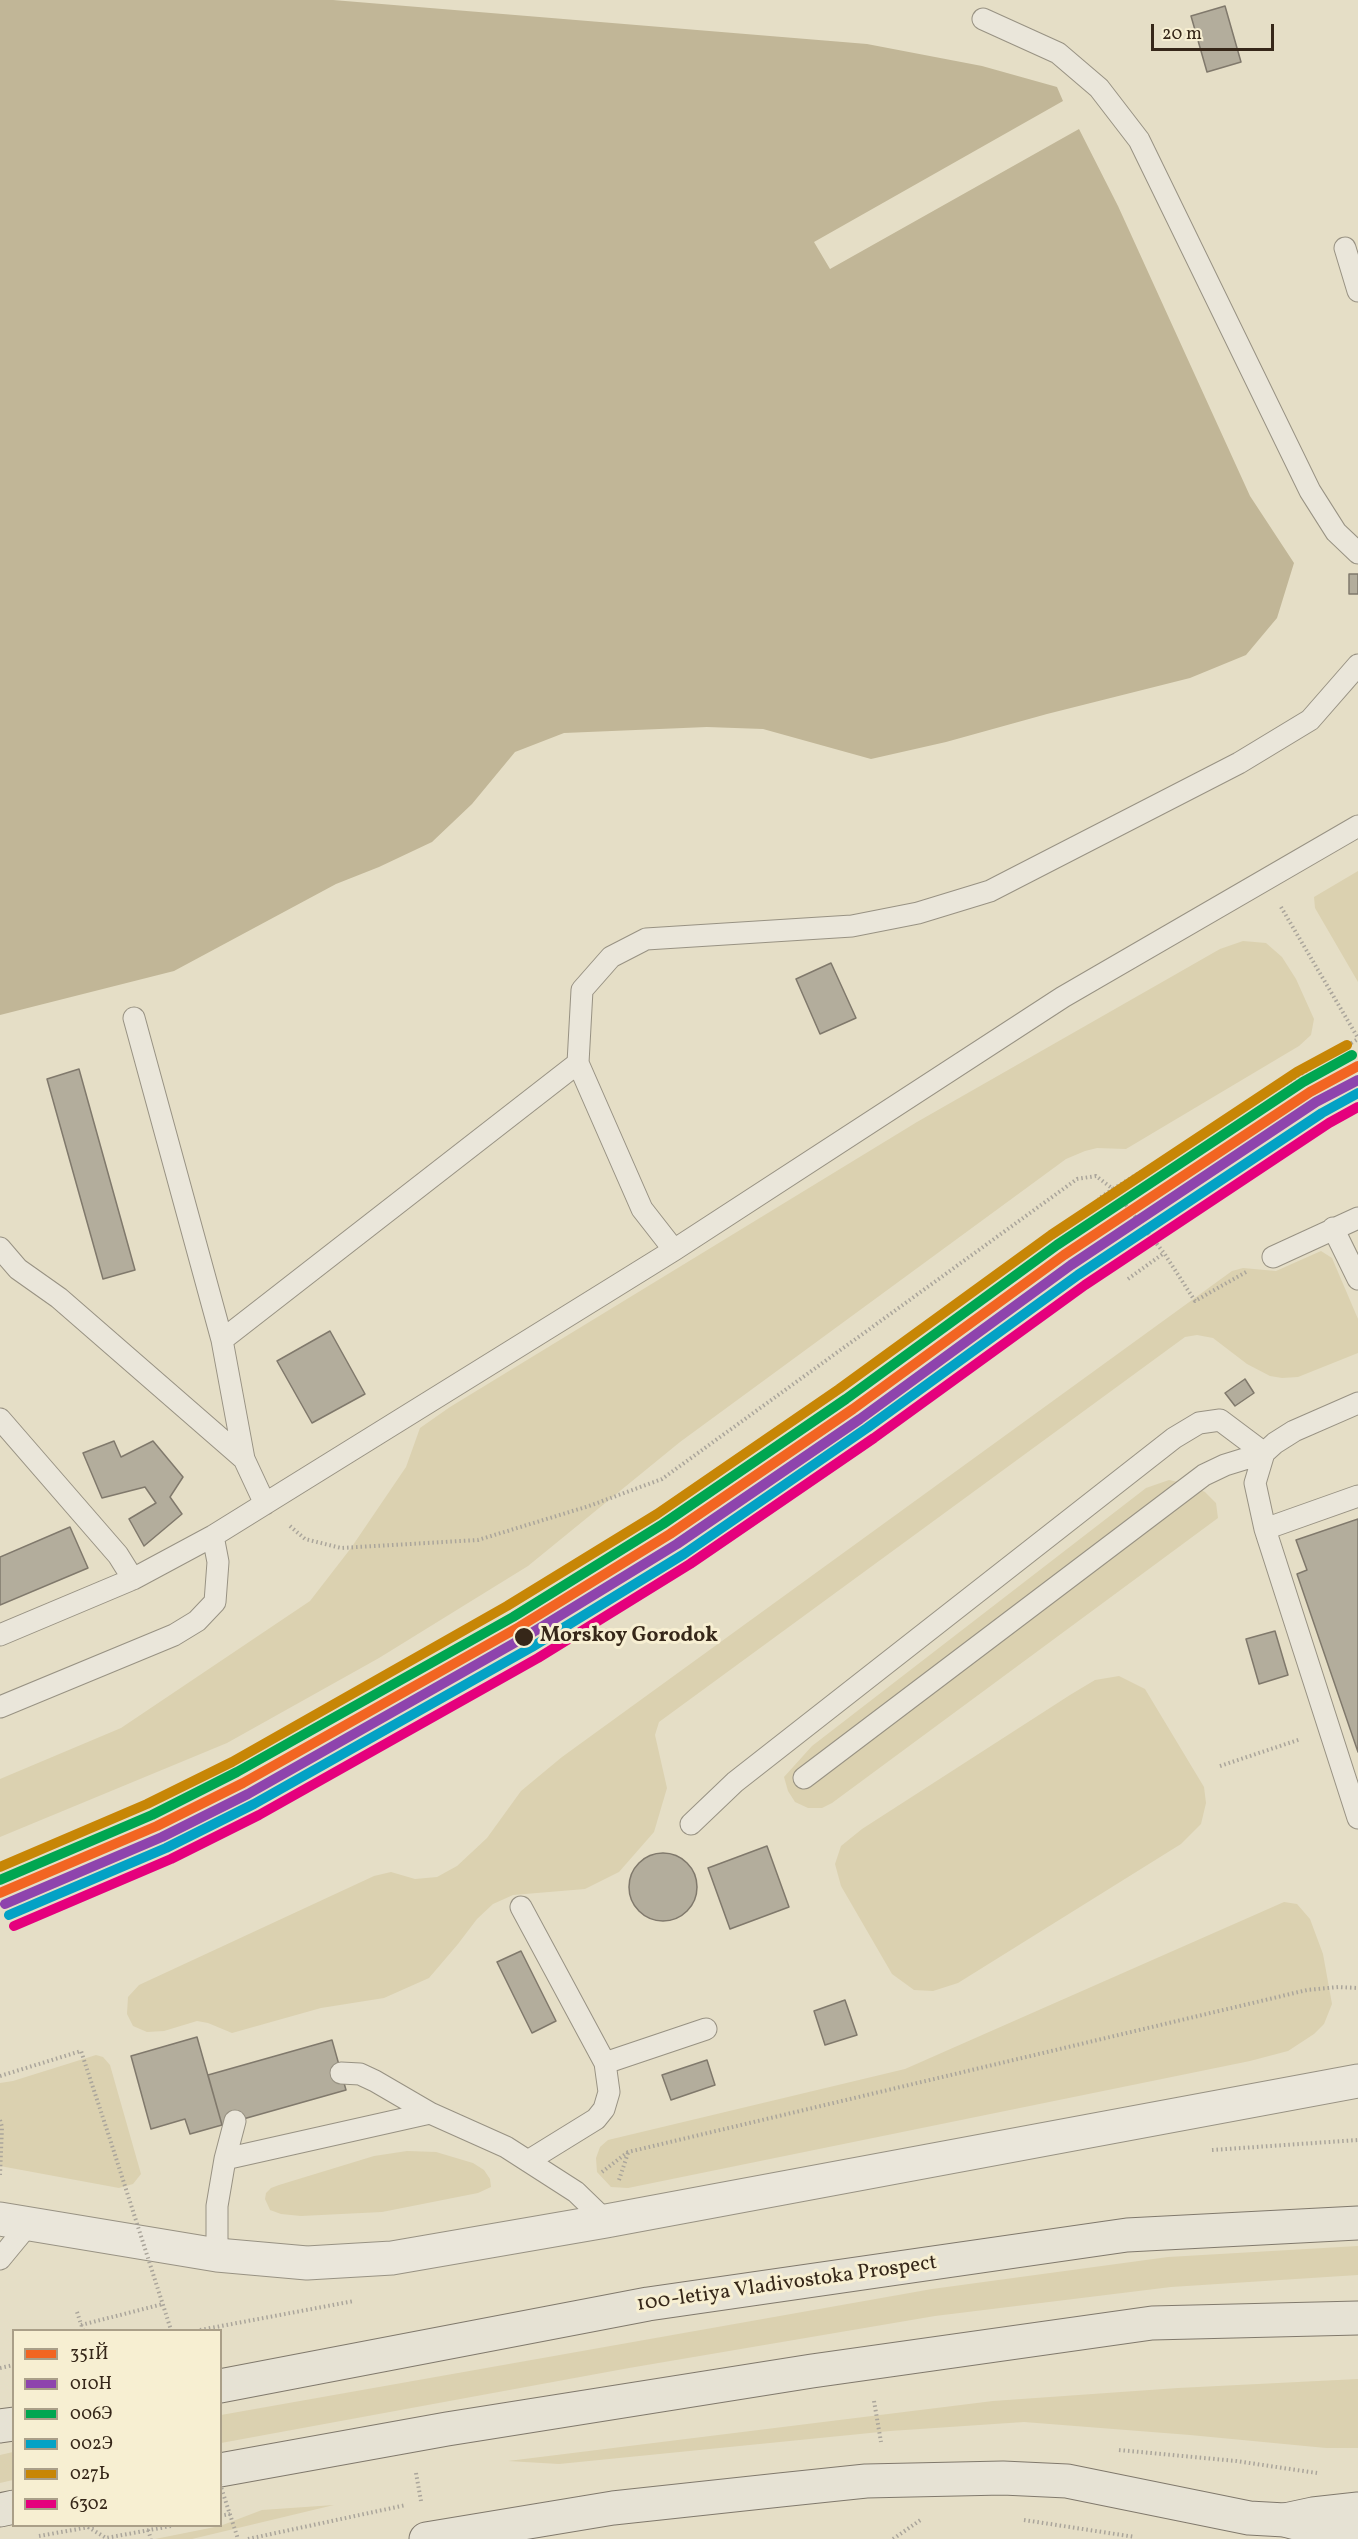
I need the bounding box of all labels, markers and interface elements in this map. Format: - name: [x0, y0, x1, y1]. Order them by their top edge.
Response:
- scale bar: [1154, 12, 1277, 50]
- text: 20 m: [1162, 22, 1202, 47]
- place label: Morskoy Gorodok: [540, 1624, 718, 1650]
- marker: Morskoy Gorodok: [513, 1626, 535, 1648]
- street label: 100-letiya Vladivostoka Prospect: [635, 2251, 939, 2319]
- legend: [12, 2329, 222, 2527]
- text: 351Й: [70, 2342, 108, 2367]
- text: 010Н: [70, 2372, 112, 2397]
- text: 006Э: [70, 2402, 112, 2427]
- text: 002Э: [70, 2432, 113, 2457]
- text: 027Ь: [70, 2462, 110, 2487]
- text: 6302: [70, 2492, 108, 2517]

